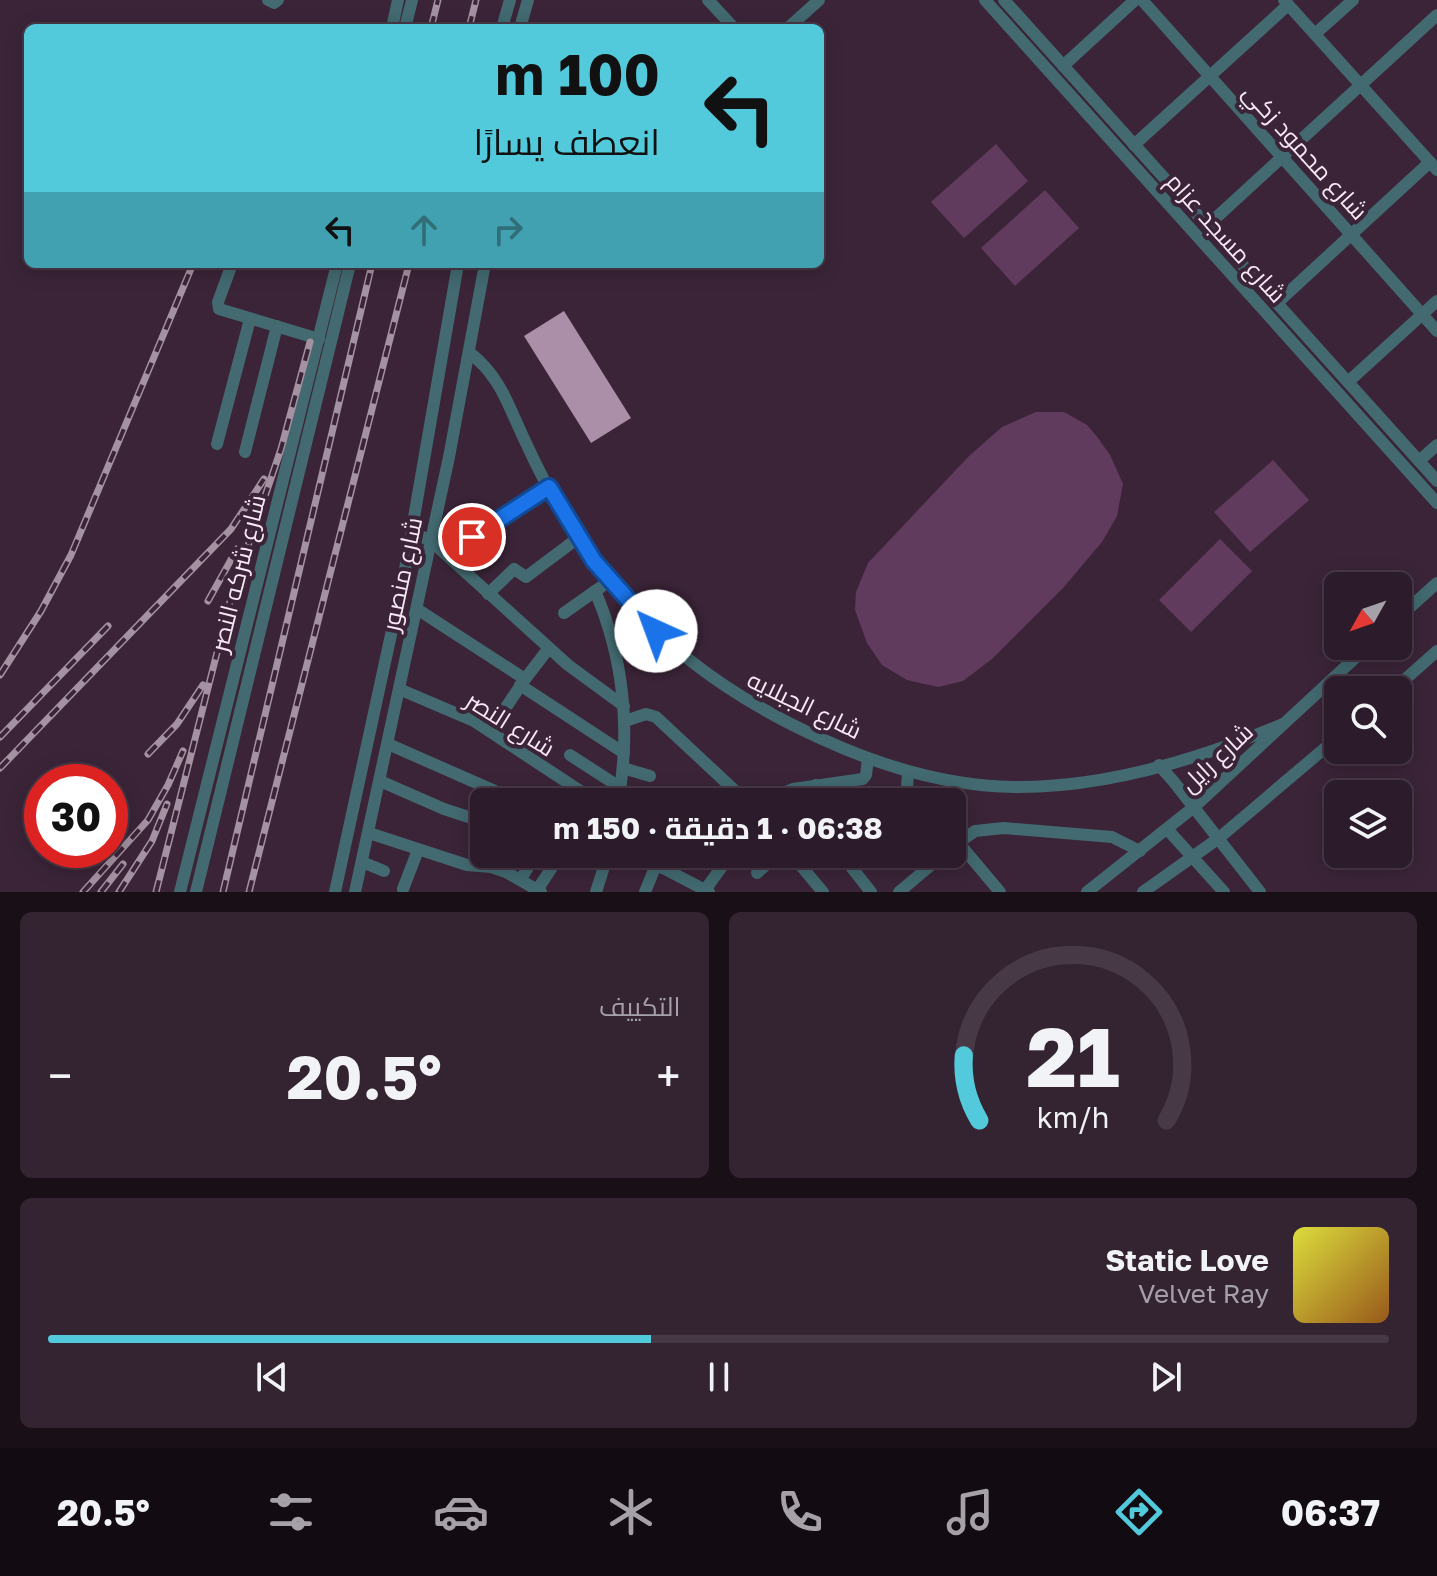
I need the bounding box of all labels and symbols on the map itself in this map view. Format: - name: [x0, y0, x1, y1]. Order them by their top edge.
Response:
- street label: شارع محمود زكي: [1233, 77, 1375, 229]
- street label: شارع مسجد عزام: [1159, 166, 1293, 310]
- street label: شارع شركه النصر: [203, 491, 273, 657]
- pin: [438, 503, 506, 571]
- street label: شارع منصور: [374, 514, 430, 636]
- north arrow: [1324, 572, 1412, 660]
- position arrow: [614, 589, 698, 673]
- street label: شارع الجبلايه: [742, 664, 867, 747]
- street label: شارع النصر: [458, 683, 561, 764]
- street label: شارع رايل: [1174, 716, 1260, 800]
- speed limit sign: 30: [24, 764, 128, 868]

